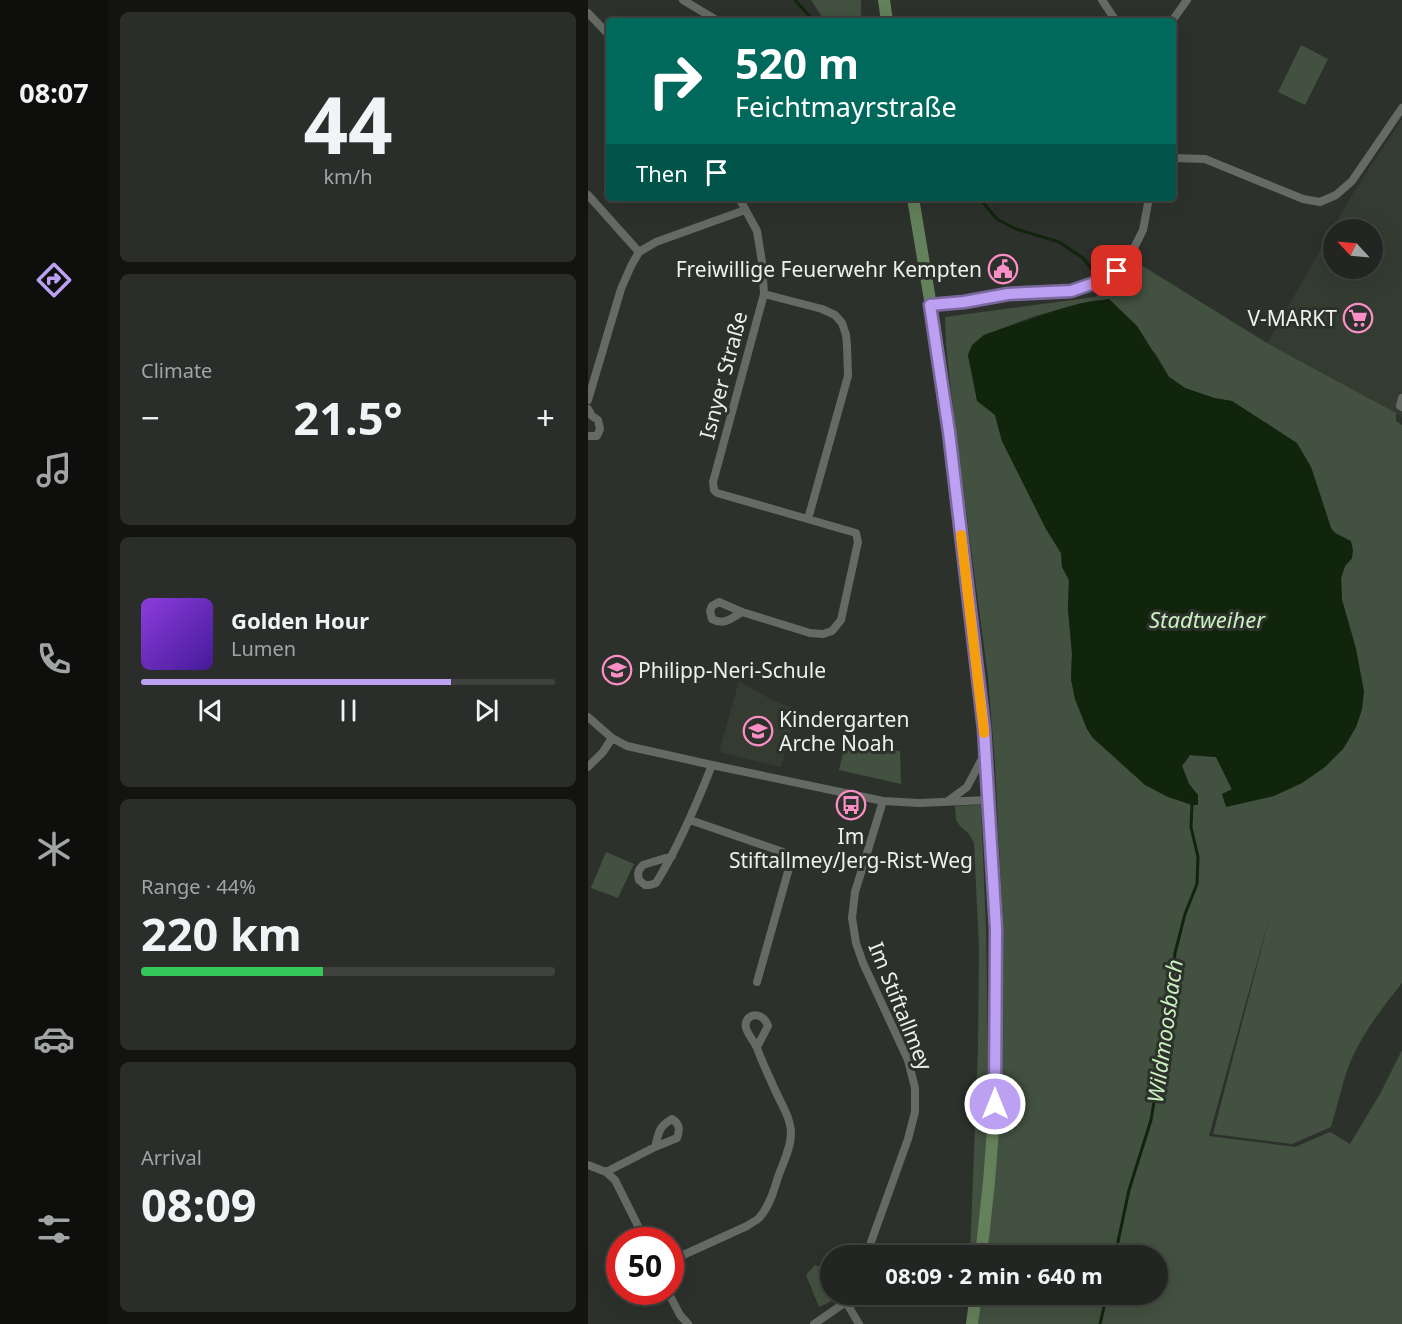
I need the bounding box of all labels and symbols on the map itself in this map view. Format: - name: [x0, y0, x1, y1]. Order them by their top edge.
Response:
- north arrow: [1323, 219, 1383, 279]
- pin: [1091, 245, 1142, 296]
- public building icon: Freiwillige Feuerwehr Kempten: [987, 253, 1019, 285]
- place label: Freiwillige Feuerwehr Kempten: [676, 255, 982, 283]
- supermarket icon: V-MARKT: [1342, 302, 1374, 334]
- place label: V-MARKT: [1247, 304, 1337, 332]
- street label: Isnyer Straße: [693, 308, 753, 442]
- water label: Stadtweiher: [1149, 604, 1266, 634]
- school or university icon: Philipp-Neri-Schule: [601, 654, 633, 686]
- place label: Philipp-Neri-Schule: [638, 656, 826, 684]
- place label: Kindergarten Arche Noah: [779, 705, 909, 757]
- school or university icon: Kindergarten Arche Noah: [742, 715, 774, 747]
- bus stop icon: Im Stiftallmey/Jerg-Rist-Weg: [835, 789, 867, 821]
- place label: Im Stiftallmey/Jerg-Rist-Weg: [729, 822, 973, 874]
- street label: Im Stiftallmey: [863, 938, 940, 1075]
- water label: Wildmoosbach: [1139, 957, 1189, 1105]
- position arrow: [963, 1072, 1027, 1136]
- speed limit sign: 50: [606, 1227, 684, 1305]

